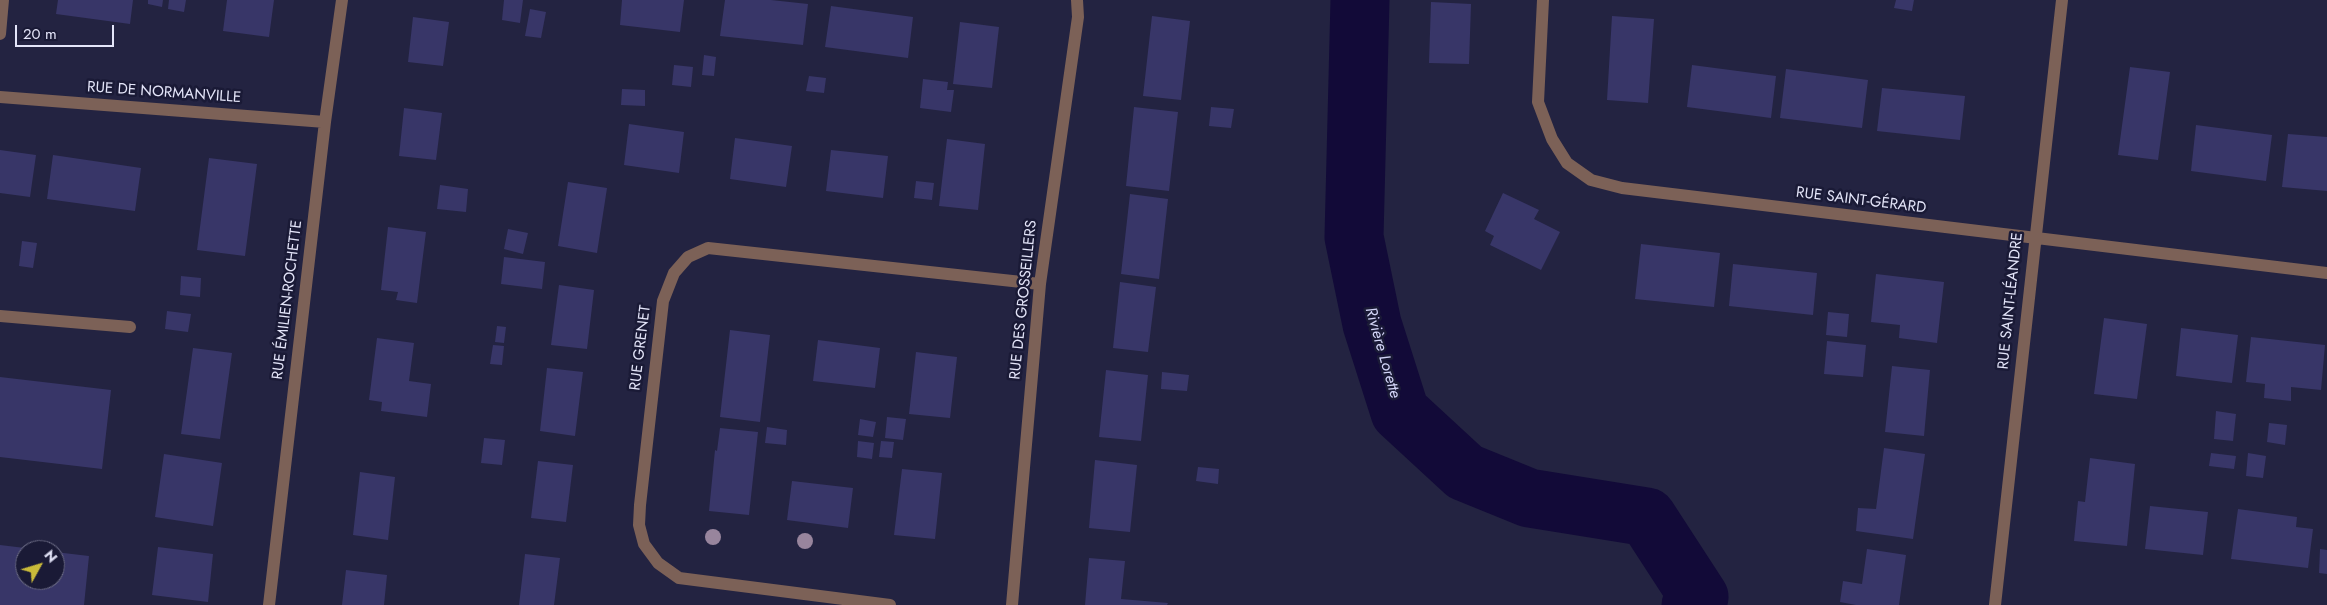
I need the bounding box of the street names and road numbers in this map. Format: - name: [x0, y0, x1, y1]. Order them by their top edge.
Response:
- street label: RUE DE NORMANVILLE: [86, 79, 242, 107]
- street label: RUE SAINT-GÉRARD: [1795, 184, 1927, 218]
- street label: RUE ÉMILIEN-ROCHETTE: [269, 219, 307, 381]
- street label: RUE DES GROSSEILLERS: [1007, 219, 1041, 381]
- street label: RUE SAINT-LÉANDRE: [1995, 232, 2027, 370]
- street label: RUE GRENET: [627, 304, 655, 392]

